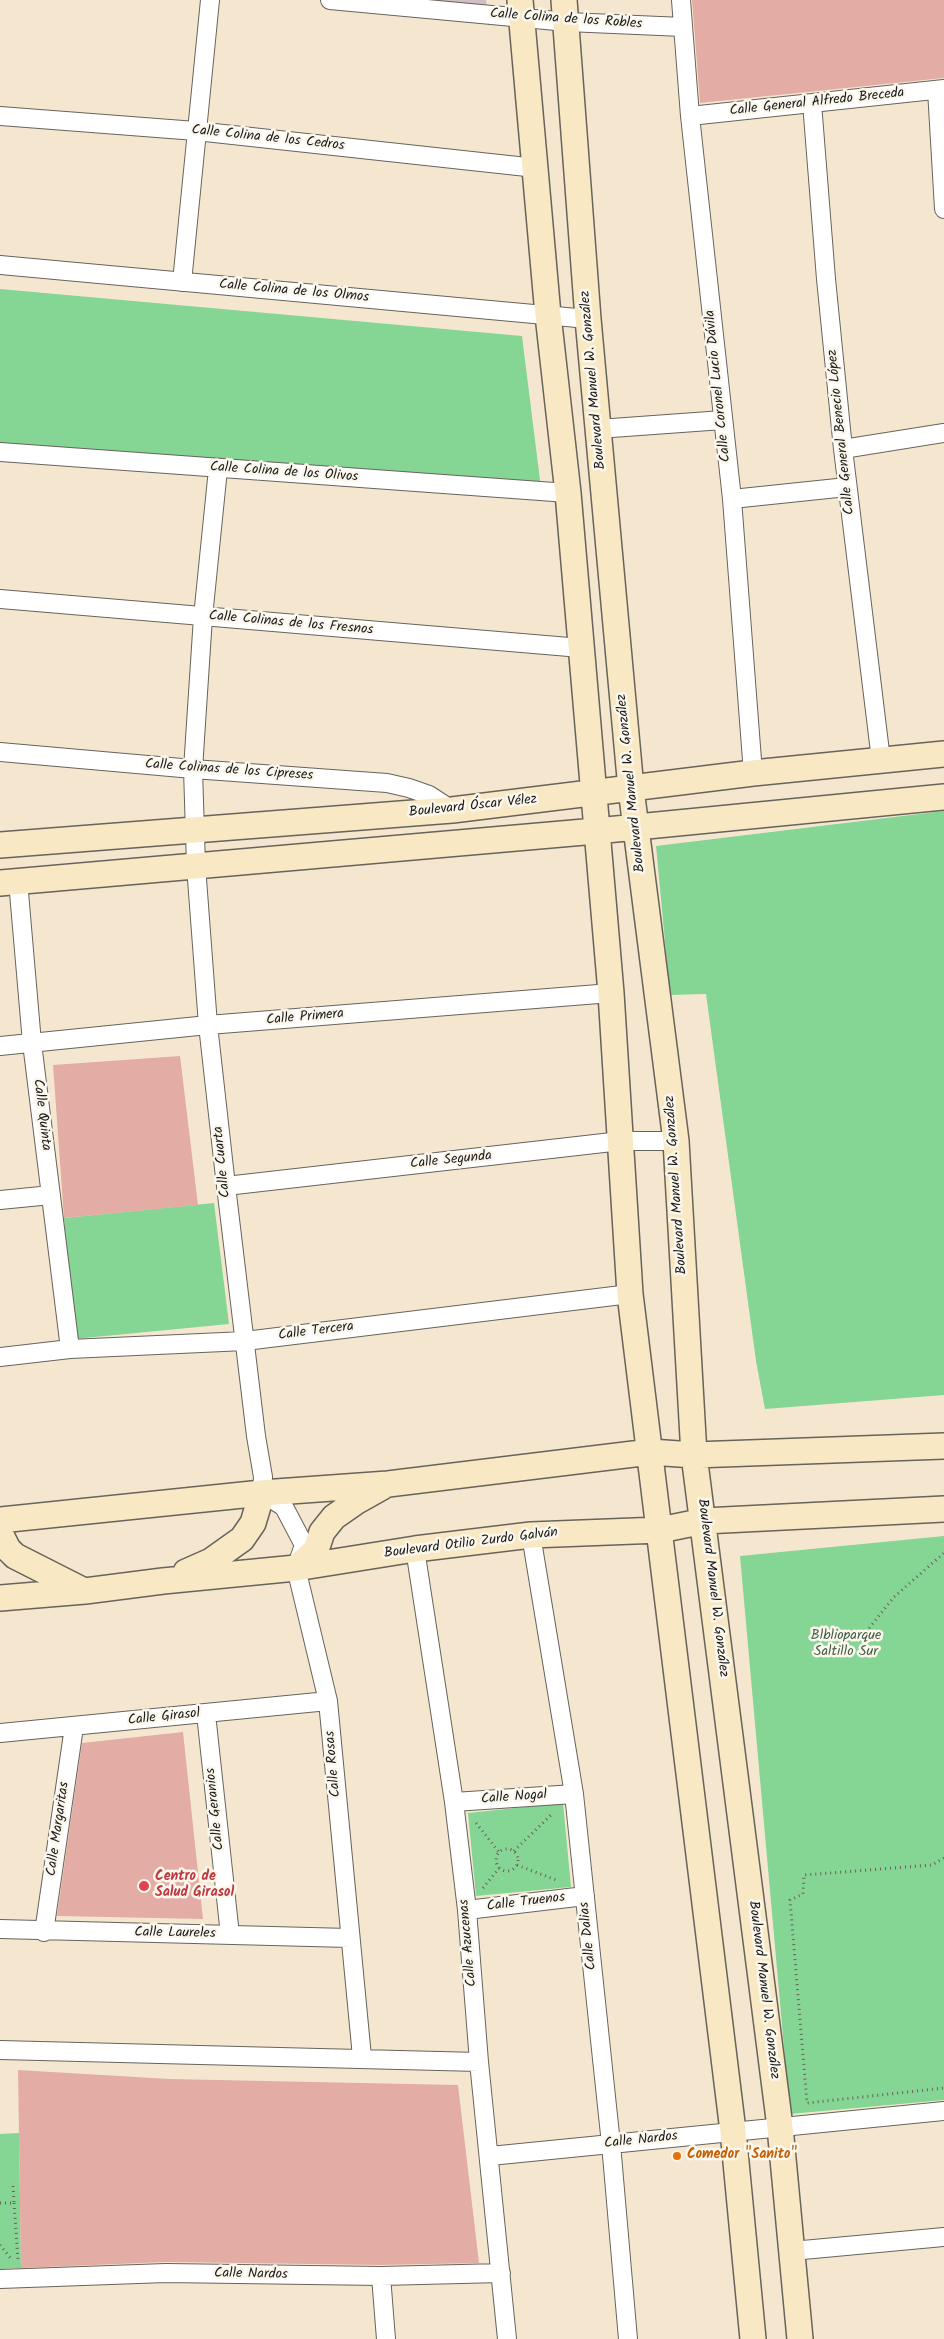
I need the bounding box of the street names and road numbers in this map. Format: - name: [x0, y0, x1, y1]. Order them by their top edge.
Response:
- street label: Calle Colina de los Robles: [489, 6, 643, 34]
- street label: Calle General Alfredo Breceda: [729, 85, 905, 121]
- street label: Calle Colina de los Cedros: [191, 123, 345, 155]
- street label: Calle Colina de los Olmos: [218, 277, 370, 307]
- street label: Boulevard Manuel W. González: [578, 290, 610, 470]
- street label: Calle Coronel Lucio Dávila: [703, 309, 735, 463]
- street label: Calle General Benecio López: [825, 348, 859, 516]
- street label: Calle Colina de los Olivos: [209, 459, 359, 487]
- street label: Calle Colinas de los Fresnos: [208, 608, 374, 640]
- street label: Boulevard Manuel W. González: [614, 693, 650, 873]
- street label: Calle Colinas de los Cipreses: [144, 757, 314, 785]
- street label: Boulevard Óscar Vélez: [408, 792, 538, 822]
- street label: Calle Primera: [265, 1006, 345, 1030]
- street label: Calle Quinta: [28, 1078, 54, 1152]
- street label: Boulevard Manuel W. González: [662, 1095, 692, 1275]
- street label: Calle Cuarta: [211, 1125, 235, 1199]
- street label: Calle Segunda: [409, 1148, 493, 1174]
- street label: Calle Tercera: [277, 1319, 355, 1345]
- street label: Boulevard Manuel W. González: [693, 1498, 731, 1678]
- street label: Boulevard Otilio Zurdo Galván: [383, 1525, 559, 1563]
- street label: Calle Girasol: [127, 1706, 201, 1730]
- street label: Calle Rosas: [323, 1730, 345, 1798]
- street label: Calle Geranios: [203, 1767, 229, 1851]
- street label: Calle Margaritas: [44, 1781, 74, 1877]
- street label: Calle Nogal: [480, 1787, 548, 1809]
- street label: Calle Truenos: [486, 1890, 566, 1916]
- street label: Calle Azucenas: [457, 1899, 481, 1987]
- street label: Boulevard Manuel W. González: [744, 1900, 782, 2080]
- street label: Calle Dalias: [577, 1901, 601, 1971]
- street label: Calle Laureles: [134, 1925, 216, 1943]
- street label: Calle Nardos: [603, 2129, 679, 2153]
- street label: Calle Nardos: [214, 2266, 288, 2284]

